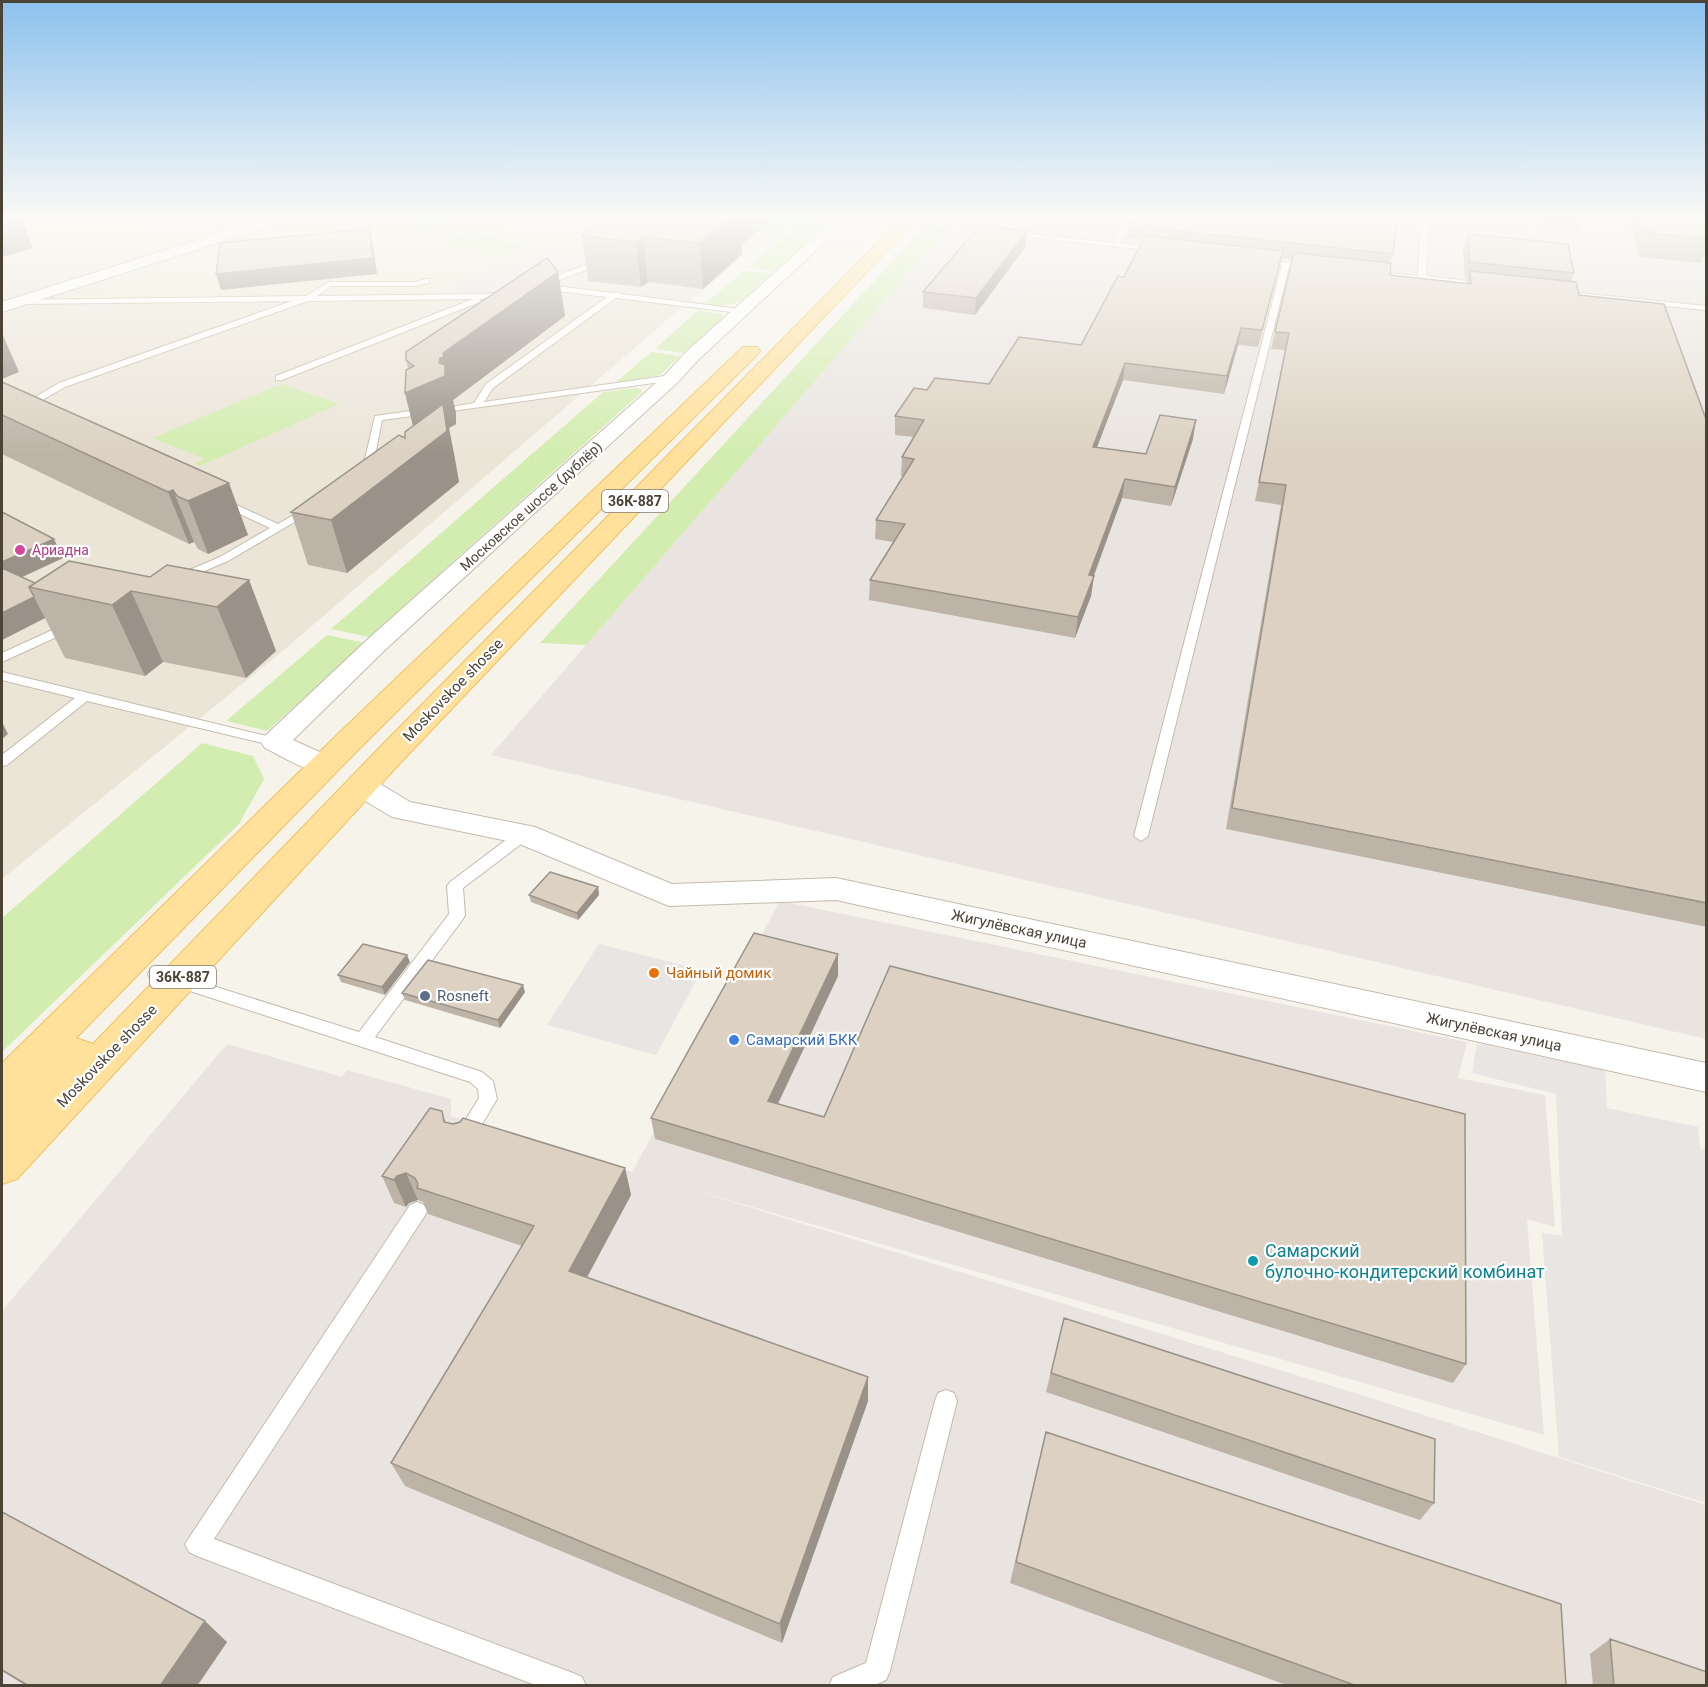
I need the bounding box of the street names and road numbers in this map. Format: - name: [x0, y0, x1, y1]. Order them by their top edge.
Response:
- street label: Московское шоссе (дублёр): [457, 438, 606, 575]
- road number: 36К-887: [602, 490, 668, 512]
- street label: Moskovskoe shosse: [399, 635, 507, 745]
- street label: Жигулёвская улица: [950, 906, 1088, 952]
- road number: 36К-887: [150, 966, 216, 988]
- street label: Moskovskoe shosse: [53, 1001, 161, 1111]
- street label: Жигулёвская улица: [1425, 1009, 1563, 1055]

